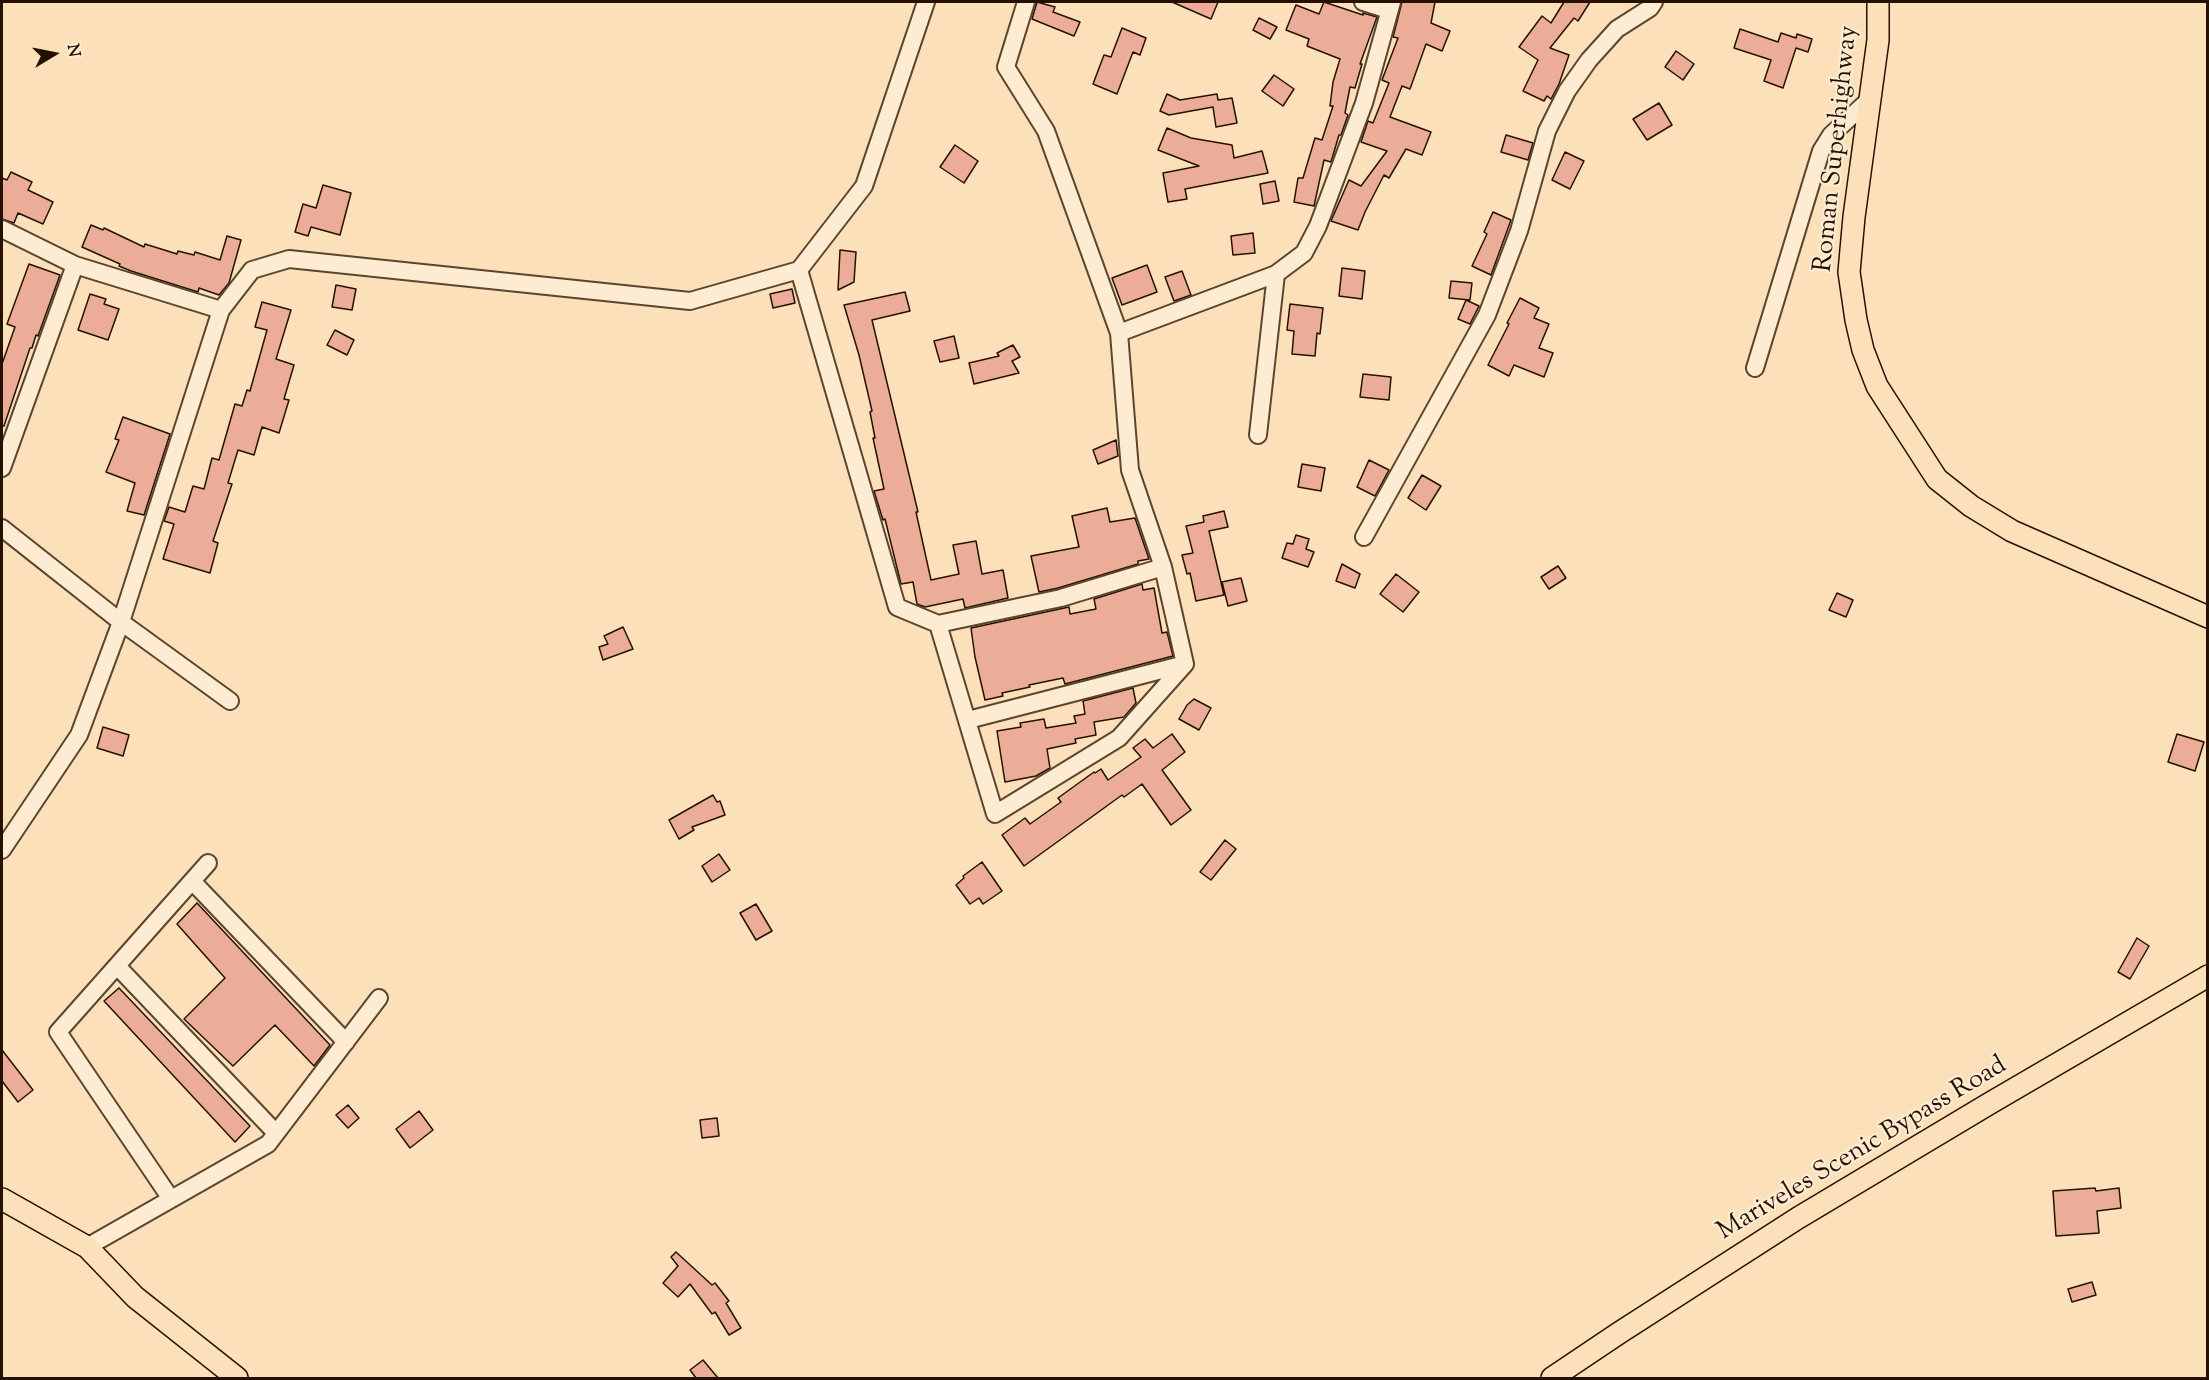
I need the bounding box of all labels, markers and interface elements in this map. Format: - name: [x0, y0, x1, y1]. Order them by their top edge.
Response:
- north arrow: [24, 24, 84, 84]
- street label: Roman Superhighway: [1810, 24, 1866, 274]
- text: N: [60, 42, 85, 59]
- street label: Mariveles Scenic Bypass Road: [1713, 1051, 2013, 1249]

